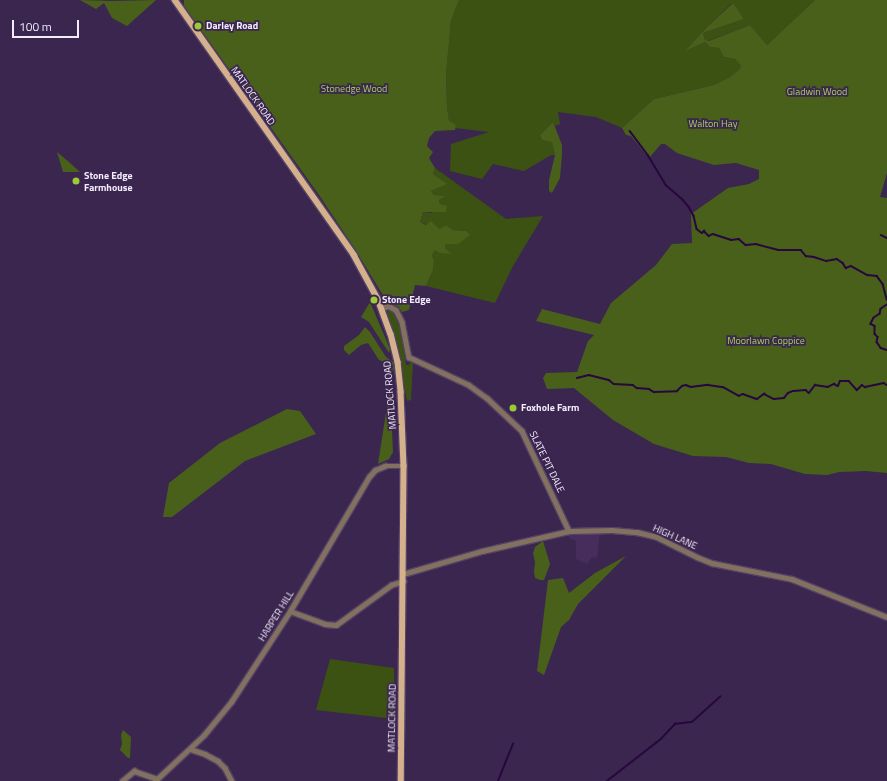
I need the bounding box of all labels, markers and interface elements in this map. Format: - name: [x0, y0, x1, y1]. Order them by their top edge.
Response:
- scale bar: [14, 12, 81, 38]
- text: 100 m: [19, 17, 52, 36]
- place label: Darley Road: [206, 20, 258, 32]
- marker: Darley Road: [193, 21, 203, 31]
- street label: MATLOCK ROAD: [228, 64, 278, 128]
- park label: Stonedge Wood: [321, 83, 387, 95]
- park label: Gladwin Wood: [787, 86, 847, 98]
- park label: Walton Hay: [689, 118, 737, 130]
- place label: Stone Edge Farmhouse: [84, 169, 133, 192]
- marker: Stone Edge Farmhouse: [71, 176, 81, 186]
- place label: Stone Edge: [382, 294, 431, 306]
- marker: Stone Edge: [369, 295, 379, 305]
- park label: Moorlawn Coppice: [727, 335, 805, 347]
- street label: MATLOCK ROAD: [381, 360, 399, 430]
- place label: Foxhole Farm: [521, 402, 579, 414]
- marker: Foxhole Farm: [508, 403, 518, 413]
- street label: SLATE PIT DALE: [527, 429, 567, 495]
- street label: HIGH LANE: [651, 522, 699, 552]
- street label: HARPER HILL: [256, 588, 296, 644]
- street label: MATLOCK ROAD: [385, 684, 399, 752]

